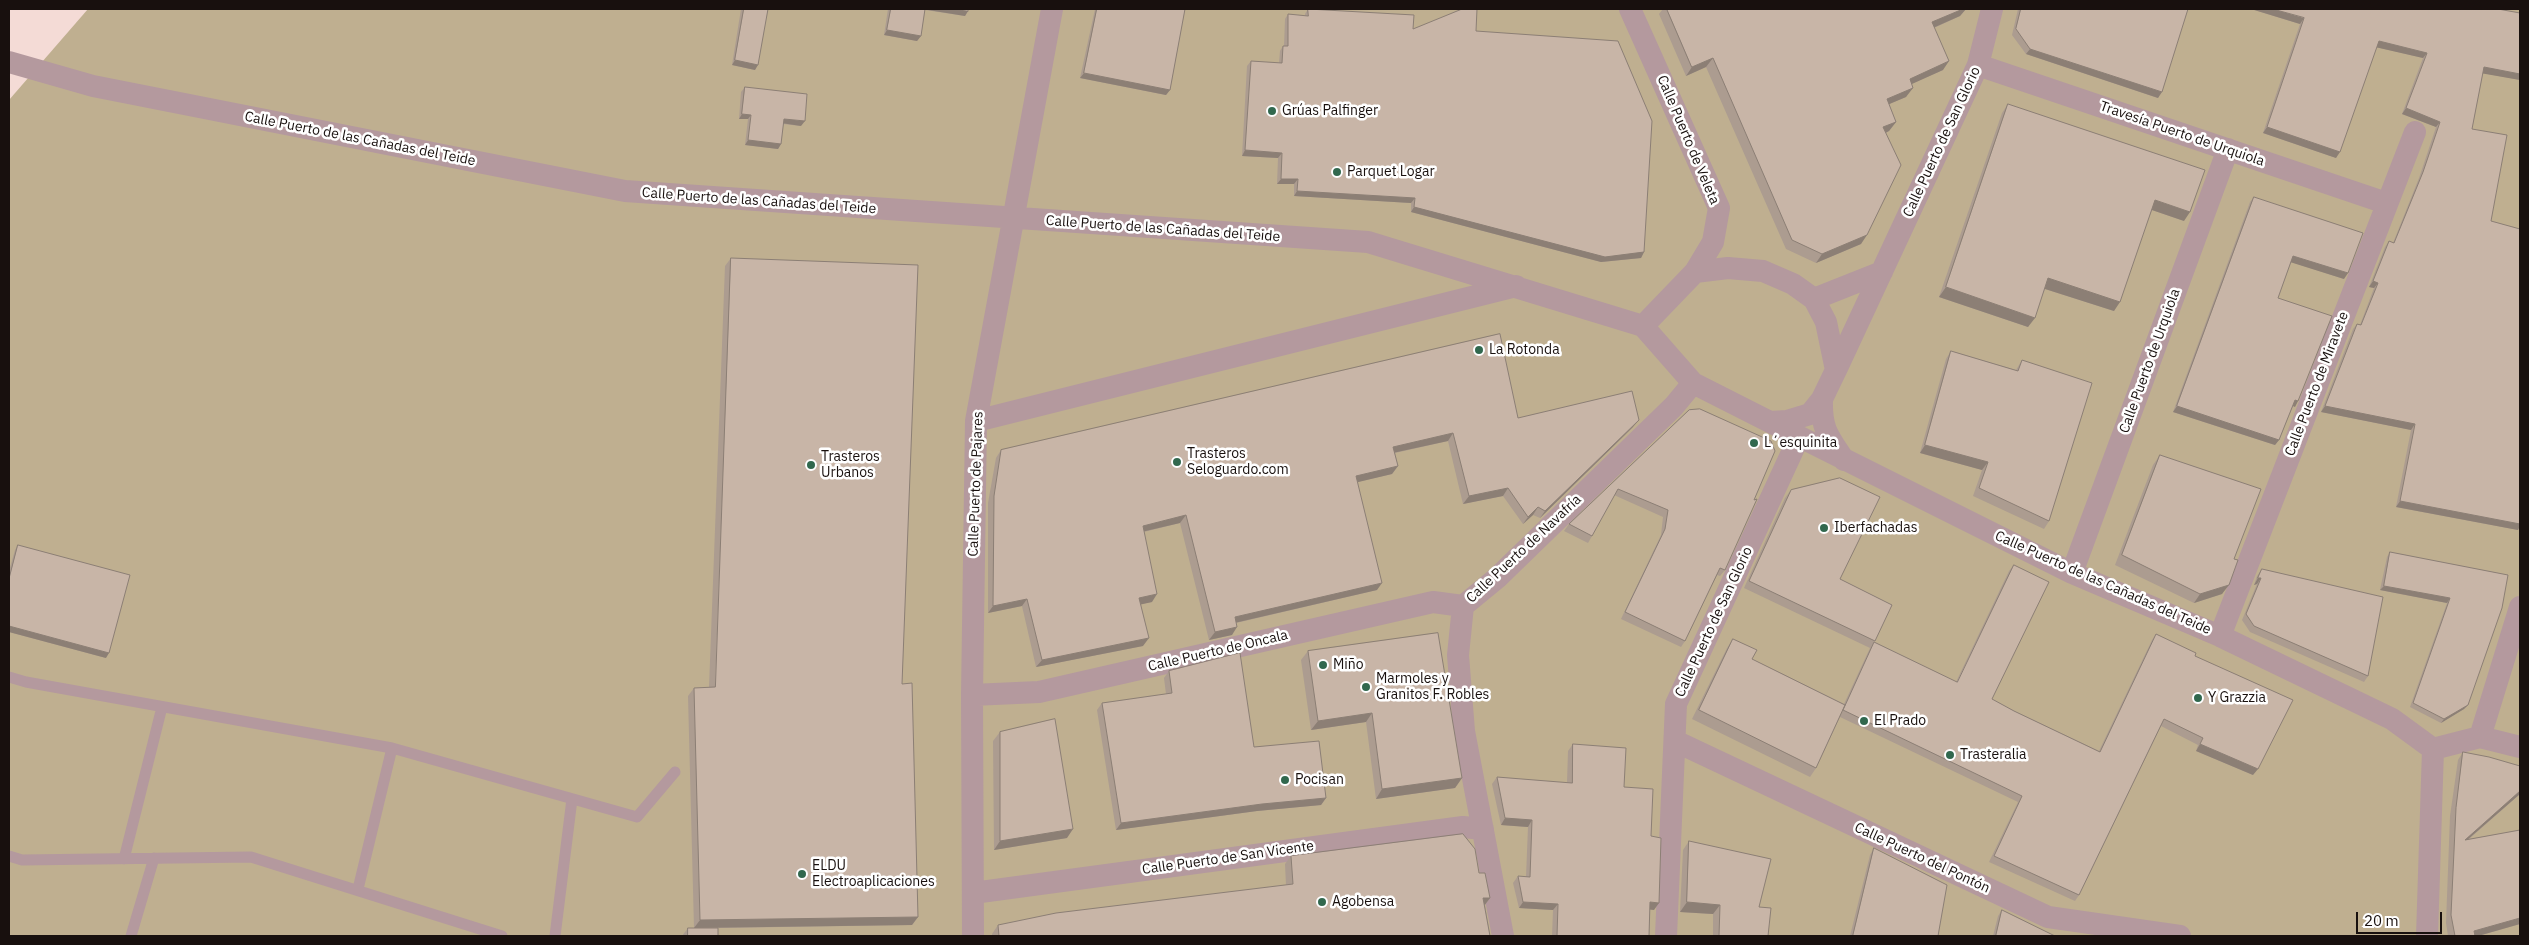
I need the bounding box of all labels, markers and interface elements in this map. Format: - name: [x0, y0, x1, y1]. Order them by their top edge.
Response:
- street label: Calle Puerto de San Glorio: [1900, 64, 1984, 220]
- street label: Calle Puerto de Veleta: [1653, 73, 1723, 207]
- street label: Travesía Puerto de Urquiola: [2097, 98, 2267, 170]
- place label: Grúas Palfinger: [1282, 103, 1378, 119]
- marker: Grúas Palfinger: [1266, 105, 1278, 117]
- street label: Calle Puerto de las Cañadas del Teide: [243, 108, 477, 170]
- place label: Parquet Logar: [1347, 164, 1435, 180]
- marker: Parquet Logar: [1331, 166, 1343, 178]
- street label: Calle Puerto de las Cañadas del Teide: [641, 184, 877, 218]
- street label: Calle Puerto de las Cañadas del Teide: [1045, 212, 1281, 246]
- street label: Calle Puerto de Urquiola: [2116, 287, 2184, 435]
- street label: Calle Puerto de Miravete: [2282, 309, 2352, 459]
- place label: La Rotonda: [1489, 342, 1560, 358]
- marker: La Rotonda: [1473, 344, 1485, 356]
- street label: Calle Puerto de Pajares: [965, 411, 987, 557]
- place label: L´esquinita: [1764, 435, 1837, 451]
- marker: L´esquinita: [1748, 437, 1760, 449]
- place label: Trasteros Seloguardo.com: [1187, 446, 1289, 478]
- place label: Trasteros Urbanos: [821, 449, 880, 482]
- marker: Trasteros Seloguardo.com: [1171, 456, 1183, 468]
- marker: Trasteros Urbanos: [805, 459, 817, 471]
- street label: Calle Puerto de Navafría: [1463, 491, 1585, 607]
- place label: Iberfachadas: [1834, 520, 1917, 536]
- marker: Iberfachadas: [1818, 522, 1830, 534]
- street label: Calle Puerto de las Cañadas del Teide: [1992, 528, 2214, 638]
- street label: Calle Puerto de San Glorio: [1672, 544, 1756, 700]
- street label: Calle Puerto de Oncala: [1147, 627, 1289, 675]
- place label: Miño: [1333, 657, 1364, 673]
- marker: Miño: [1317, 659, 1329, 671]
- place label: Marmoles y Granitos F. Robles: [1376, 671, 1489, 704]
- marker: Marmoles y Granitos F. Robles: [1360, 681, 1372, 693]
- place label: Y Grazzia: [2208, 690, 2266, 706]
- marker: Y Grazzia: [2192, 692, 2204, 704]
- place label: El Prado: [1874, 713, 1926, 729]
- marker: El Prado: [1858, 715, 1870, 727]
- place label: Trasteralia: [1960, 747, 2027, 763]
- marker: Trasteralia: [1944, 749, 1956, 761]
- place label: Pocisan: [1295, 772, 1344, 788]
- marker: Pocisan: [1279, 774, 1291, 786]
- street label: Calle Puerto del Pontón: [1852, 819, 1992, 897]
- street label: Calle Puerto de San Vicente: [1141, 838, 1315, 878]
- place label: ELDU Electroaplicaciones: [812, 858, 935, 890]
- marker: ELDU Electroaplicaciones: [796, 868, 808, 880]
- place label: Agobensa: [1332, 894, 1394, 910]
- marker: Agobensa: [1316, 896, 1328, 908]
- scale bar: [2359, 902, 2445, 934]
- text: 20 m: [2364, 911, 2399, 930]

